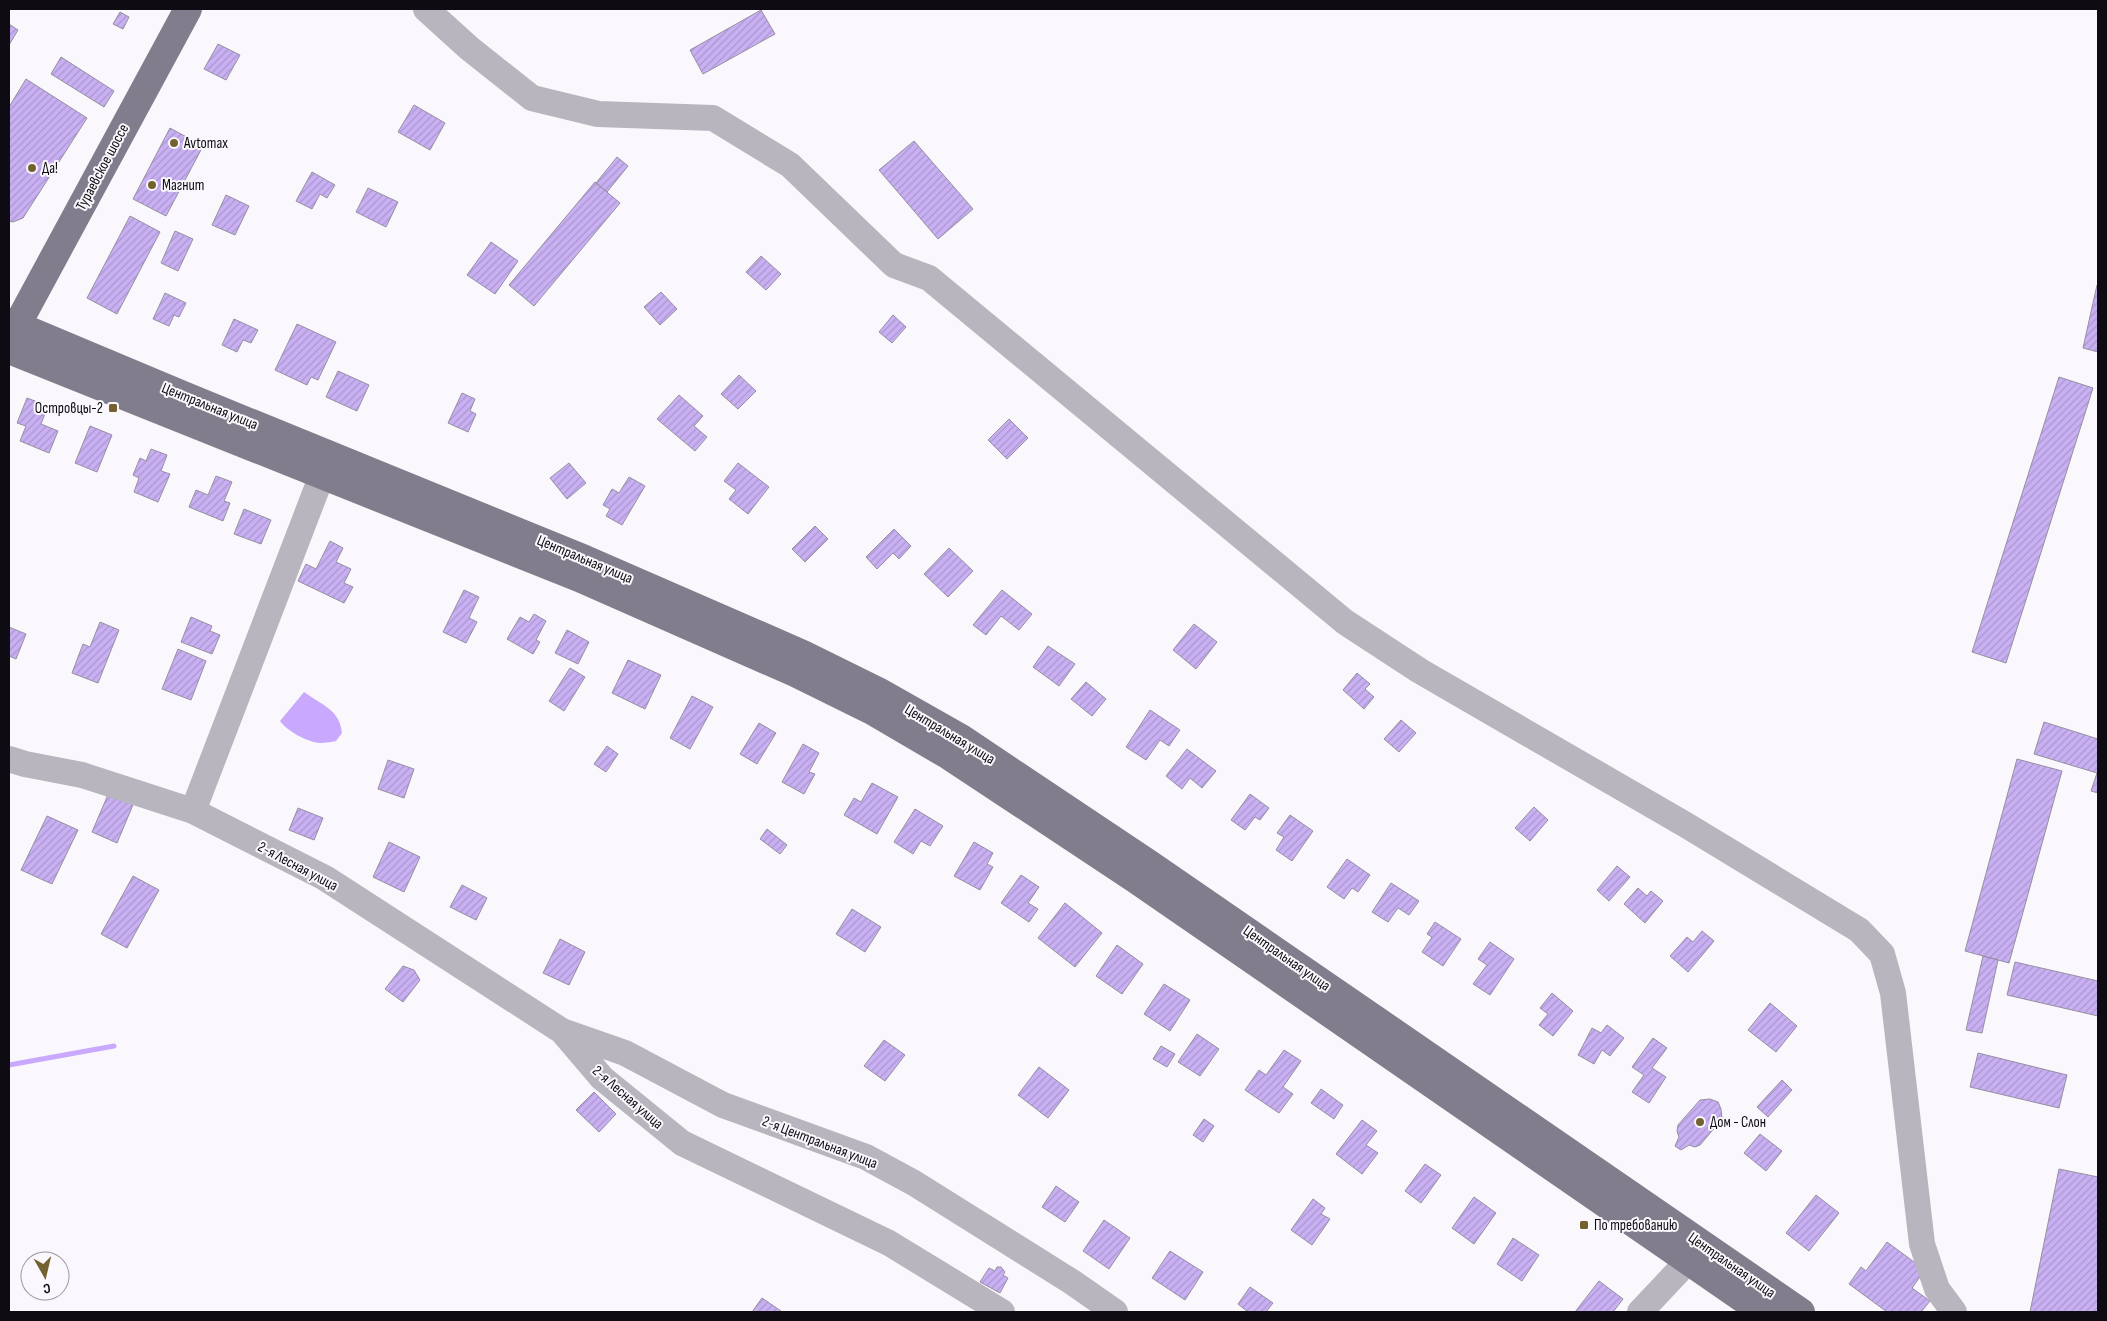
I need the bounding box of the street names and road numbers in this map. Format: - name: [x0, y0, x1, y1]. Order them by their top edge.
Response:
- street label: Тураевское шоссе: [72, 121, 133, 214]
- street label: Центральная улица: [159, 379, 261, 434]
- street label: Центральная улица: [534, 531, 636, 588]
- street label: Центральная улица: [901, 700, 999, 769]
- street label: 2-я Лесная улица: [254, 837, 341, 896]
- street label: Центральная улица: [1239, 921, 1334, 996]
- street label: 2-я Лесная улица: [588, 1061, 667, 1134]
- street label: 2-я Центральная улица: [759, 1112, 880, 1173]
- street label: Центральная улица: [1684, 1228, 1779, 1303]

